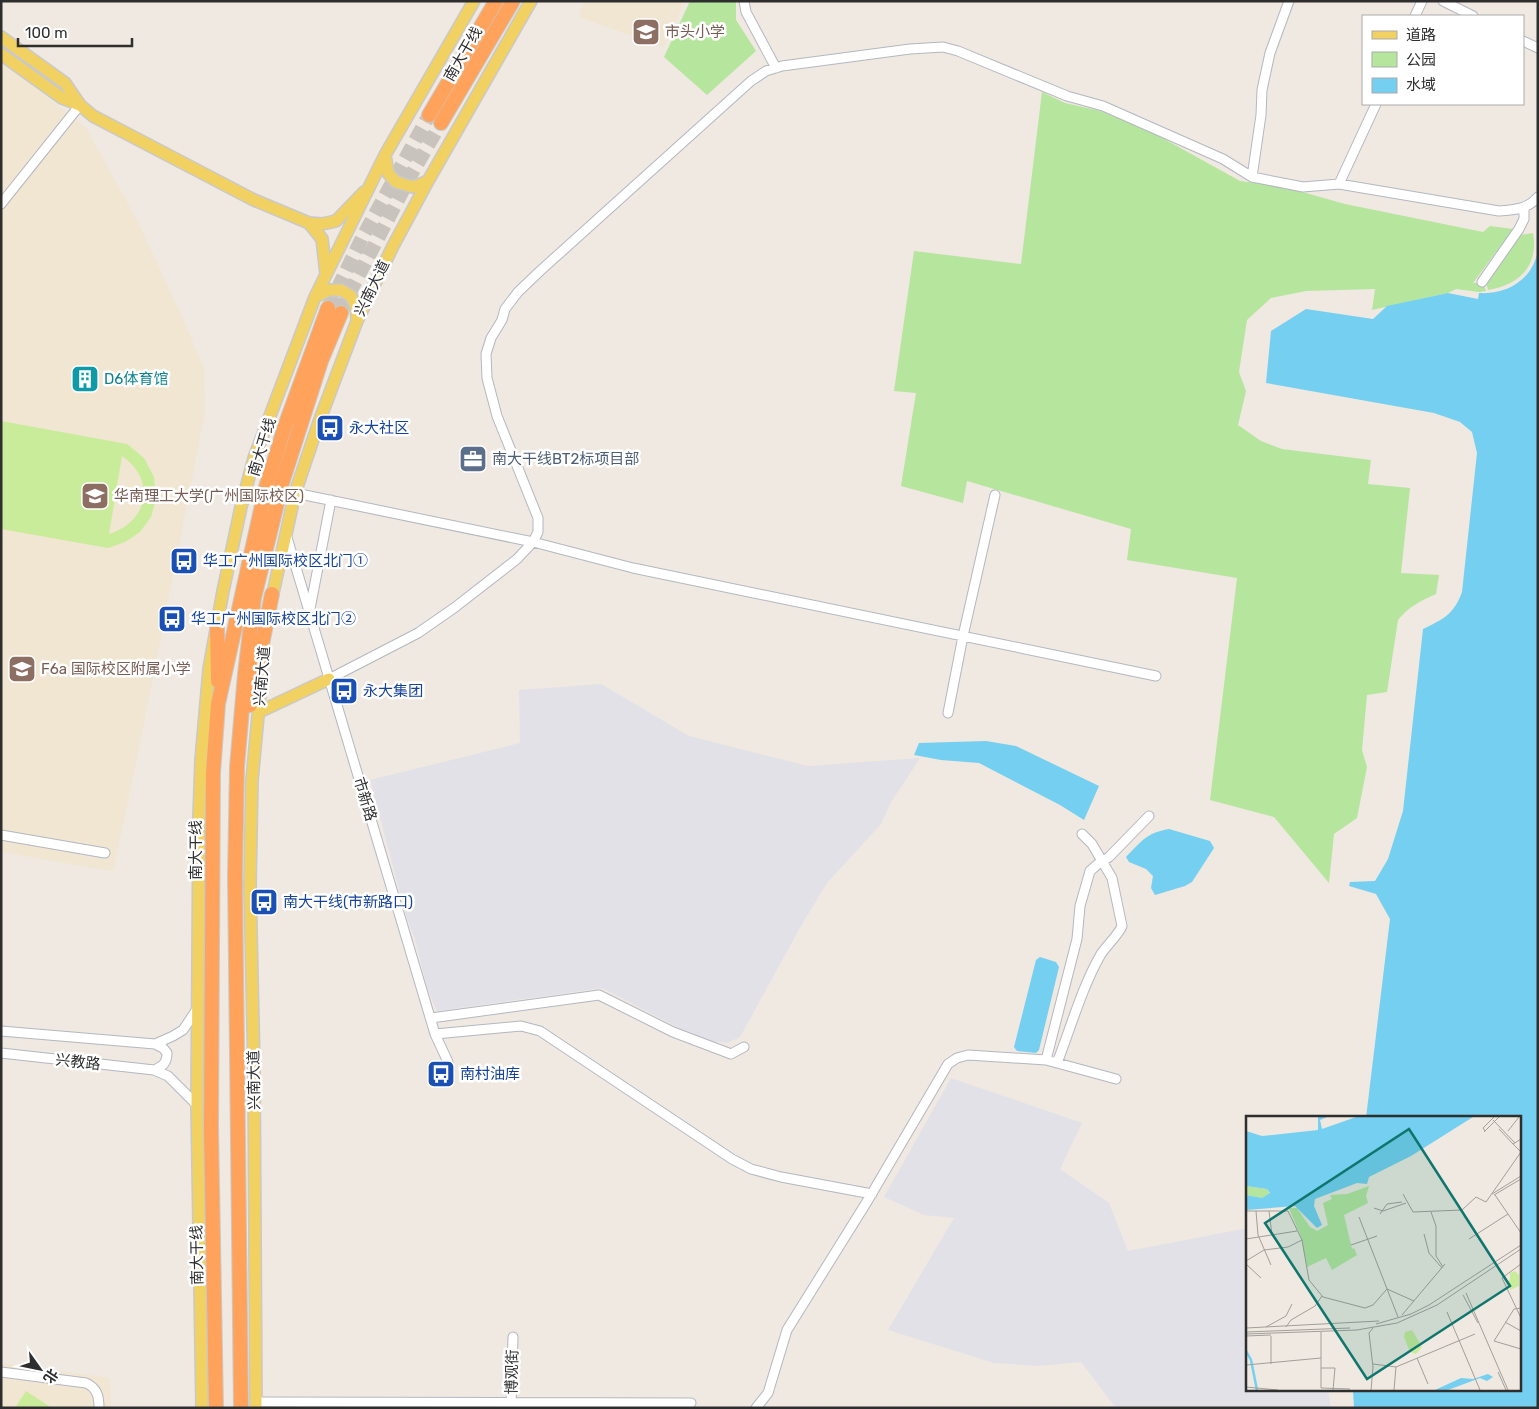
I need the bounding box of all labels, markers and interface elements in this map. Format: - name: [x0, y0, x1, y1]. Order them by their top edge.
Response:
- scale bar: [18, 15, 131, 47]
- legend: [1362, 15, 1524, 105]
- school or university icon: 市头小学: [631, 17, 661, 47]
- place label: 市头小学: [665, 23, 725, 41]
- text: 100 m: [25, 24, 67, 42]
- street label: 南大干线: [440, 24, 486, 84]
- text: 道路: [1406, 26, 1436, 44]
- text: 公园: [1406, 51, 1436, 69]
- text: 水域: [1406, 76, 1436, 94]
- street label: 兴南大道: [351, 257, 393, 319]
- building icon: D6体育馆: [70, 364, 100, 394]
- place label: D6体育馆: [104, 370, 168, 388]
- bus stop icon: 永大社区: [315, 413, 345, 443]
- street label: 南大干线: [245, 416, 279, 478]
- place label: 永大社区: [349, 419, 409, 437]
- office icon: 南大干线BT2标项目部: [458, 444, 488, 474]
- place label: 南大干线BT2标项目部: [492, 450, 639, 468]
- school or university icon: 华南理工大学(广州国际校区): [80, 481, 110, 511]
- place label: 华南理工大学(广州国际校区): [114, 487, 304, 505]
- bus stop icon: 华工广州国际校区北门①: [169, 546, 199, 576]
- place label: 华工广州国际校区北门①: [203, 552, 368, 570]
- bus stop icon: 华工广州国际校区北门②: [157, 604, 187, 634]
- place label: 华工广州国际校区北门②: [191, 610, 356, 628]
- street label: 兴南大道: [250, 645, 274, 707]
- school or university icon: F6a 国际校区附属小学: [7, 654, 37, 684]
- place label: F6a 国际校区附属小学: [41, 660, 191, 678]
- bus stop icon: 永大集团: [329, 676, 359, 706]
- place label: 永大集团: [363, 682, 423, 700]
- street label: 市新路: [350, 775, 380, 823]
- street label: 南大干线: [187, 820, 205, 880]
- bus stop icon: 南大干线(市新路口): [249, 887, 279, 917]
- place label: 南大干线(市新路口): [283, 893, 413, 911]
- street label: 兴南大道: [244, 1050, 264, 1110]
- street label: 兴教路: [55, 1051, 101, 1073]
- bus stop icon: 南村油库: [426, 1059, 456, 1089]
- place label: 南村油库: [460, 1065, 520, 1083]
- inset map: [1246, 1116, 1522, 1392]
- street label: 南大干线: [187, 1225, 207, 1285]
- north arrow: [15, 1344, 65, 1394]
- street label: 博观街: [503, 1349, 521, 1395]
- text: 北: [40, 1365, 61, 1386]

